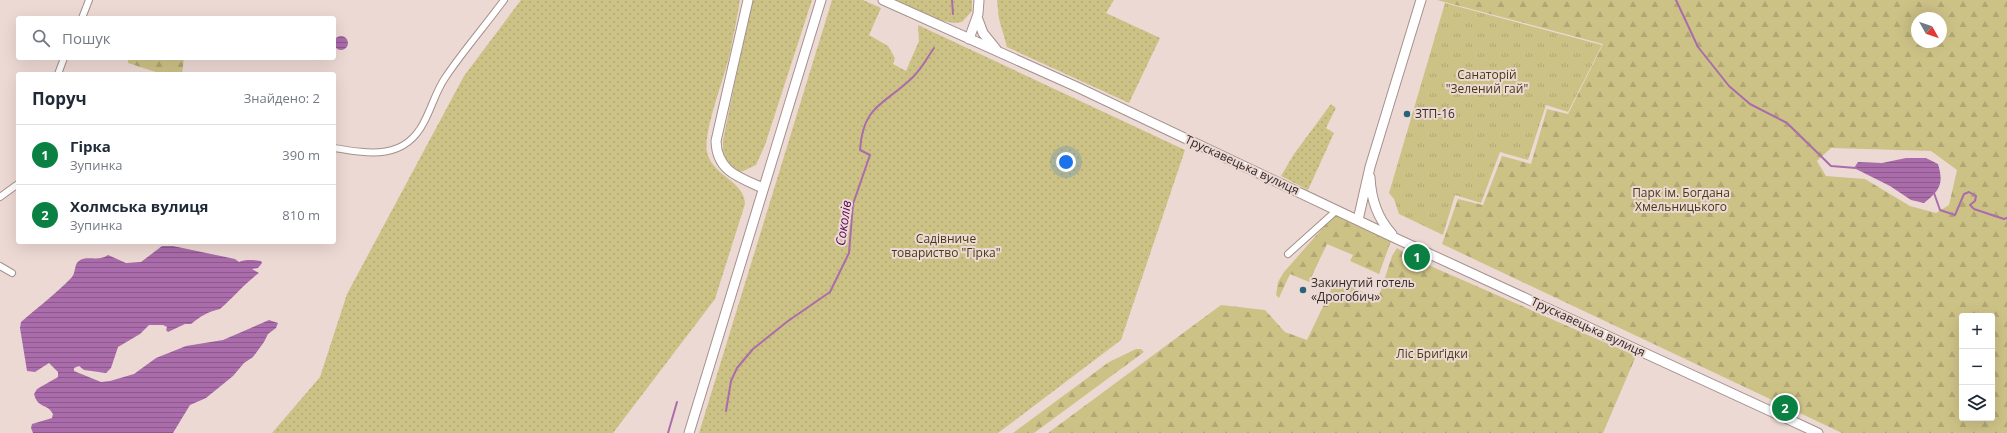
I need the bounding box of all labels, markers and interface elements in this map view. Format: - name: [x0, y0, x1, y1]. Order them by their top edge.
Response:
- north arrow: [1911, 12, 1947, 48]
- search box: [16, 16, 336, 60]
- icon: search: [30, 27, 52, 49]
- text: Пошук: [62, 28, 111, 48]
- park label: Санаторій "Зелений гай": [1446, 66, 1528, 97]
- text: Поруч: [32, 87, 87, 110]
- text: Знайдено: 2: [244, 89, 320, 107]
- place label: ЗТП-16: [1415, 105, 1455, 122]
- marker: ЗТП-16: [1402, 109, 1412, 119]
- street label: Трускавецька вулиця: [1182, 131, 1302, 199]
- text: Гірка: [70, 136, 111, 156]
- text: 1: [41, 146, 49, 164]
- text: 390 m: [282, 146, 320, 164]
- your location: [1056, 152, 1076, 172]
- text: Зупинка: [70, 156, 123, 174]
- park label: Парк ім. Богдана Хмельницького: [1632, 184, 1730, 215]
- text: Холмська вулиця: [70, 196, 208, 216]
- water label: Соколів: [831, 199, 855, 247]
- text: 2: [41, 206, 49, 224]
- text: 810 m: [282, 206, 320, 224]
- text: Зупинка: [70, 216, 123, 234]
- park label: Садівниче товариство "Гірка": [891, 230, 1001, 261]
- pin: 1: [1404, 242, 1430, 272]
- place label: Закинутий готель «Дрогобич»: [1311, 274, 1415, 305]
- marker: Закинутий готель «Дрогобич»: [1298, 285, 1308, 295]
- street label: Трускавецька вулиця: [1528, 293, 1648, 361]
- map controls: [1959, 313, 1995, 421]
- button: +: [1959, 313, 1995, 349]
- park label: Ліс Бриґідки: [1396, 345, 1468, 362]
- button: −: [1959, 349, 1995, 385]
- button: layers: [1959, 385, 1995, 421]
- pin: 2: [1772, 393, 1798, 423]

